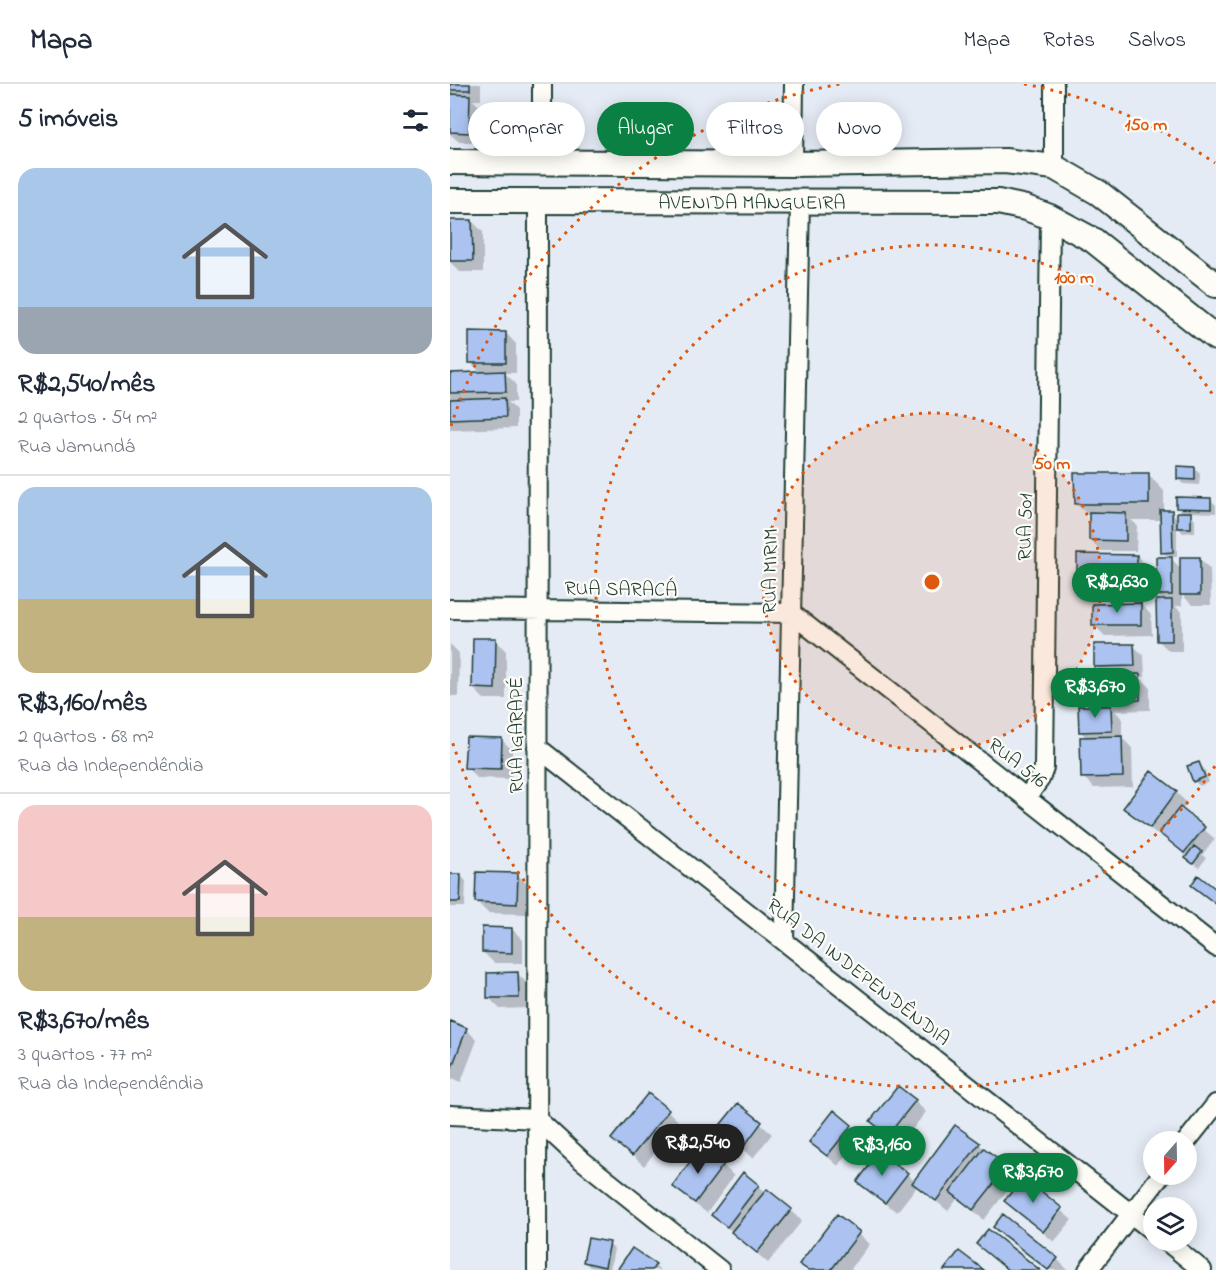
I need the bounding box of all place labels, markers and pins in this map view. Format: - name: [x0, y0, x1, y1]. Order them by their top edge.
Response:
- pin: R$2,630: [1062, 563, 1172, 614]
- centre of rings: [922, 572, 942, 592]
- pin: R$3,670: [1040, 668, 1150, 719]
- pin: R$2,540: [643, 1124, 753, 1175]
- pin: R$3,160: [827, 1126, 937, 1177]
- pin: R$3,670: [978, 1153, 1088, 1204]

